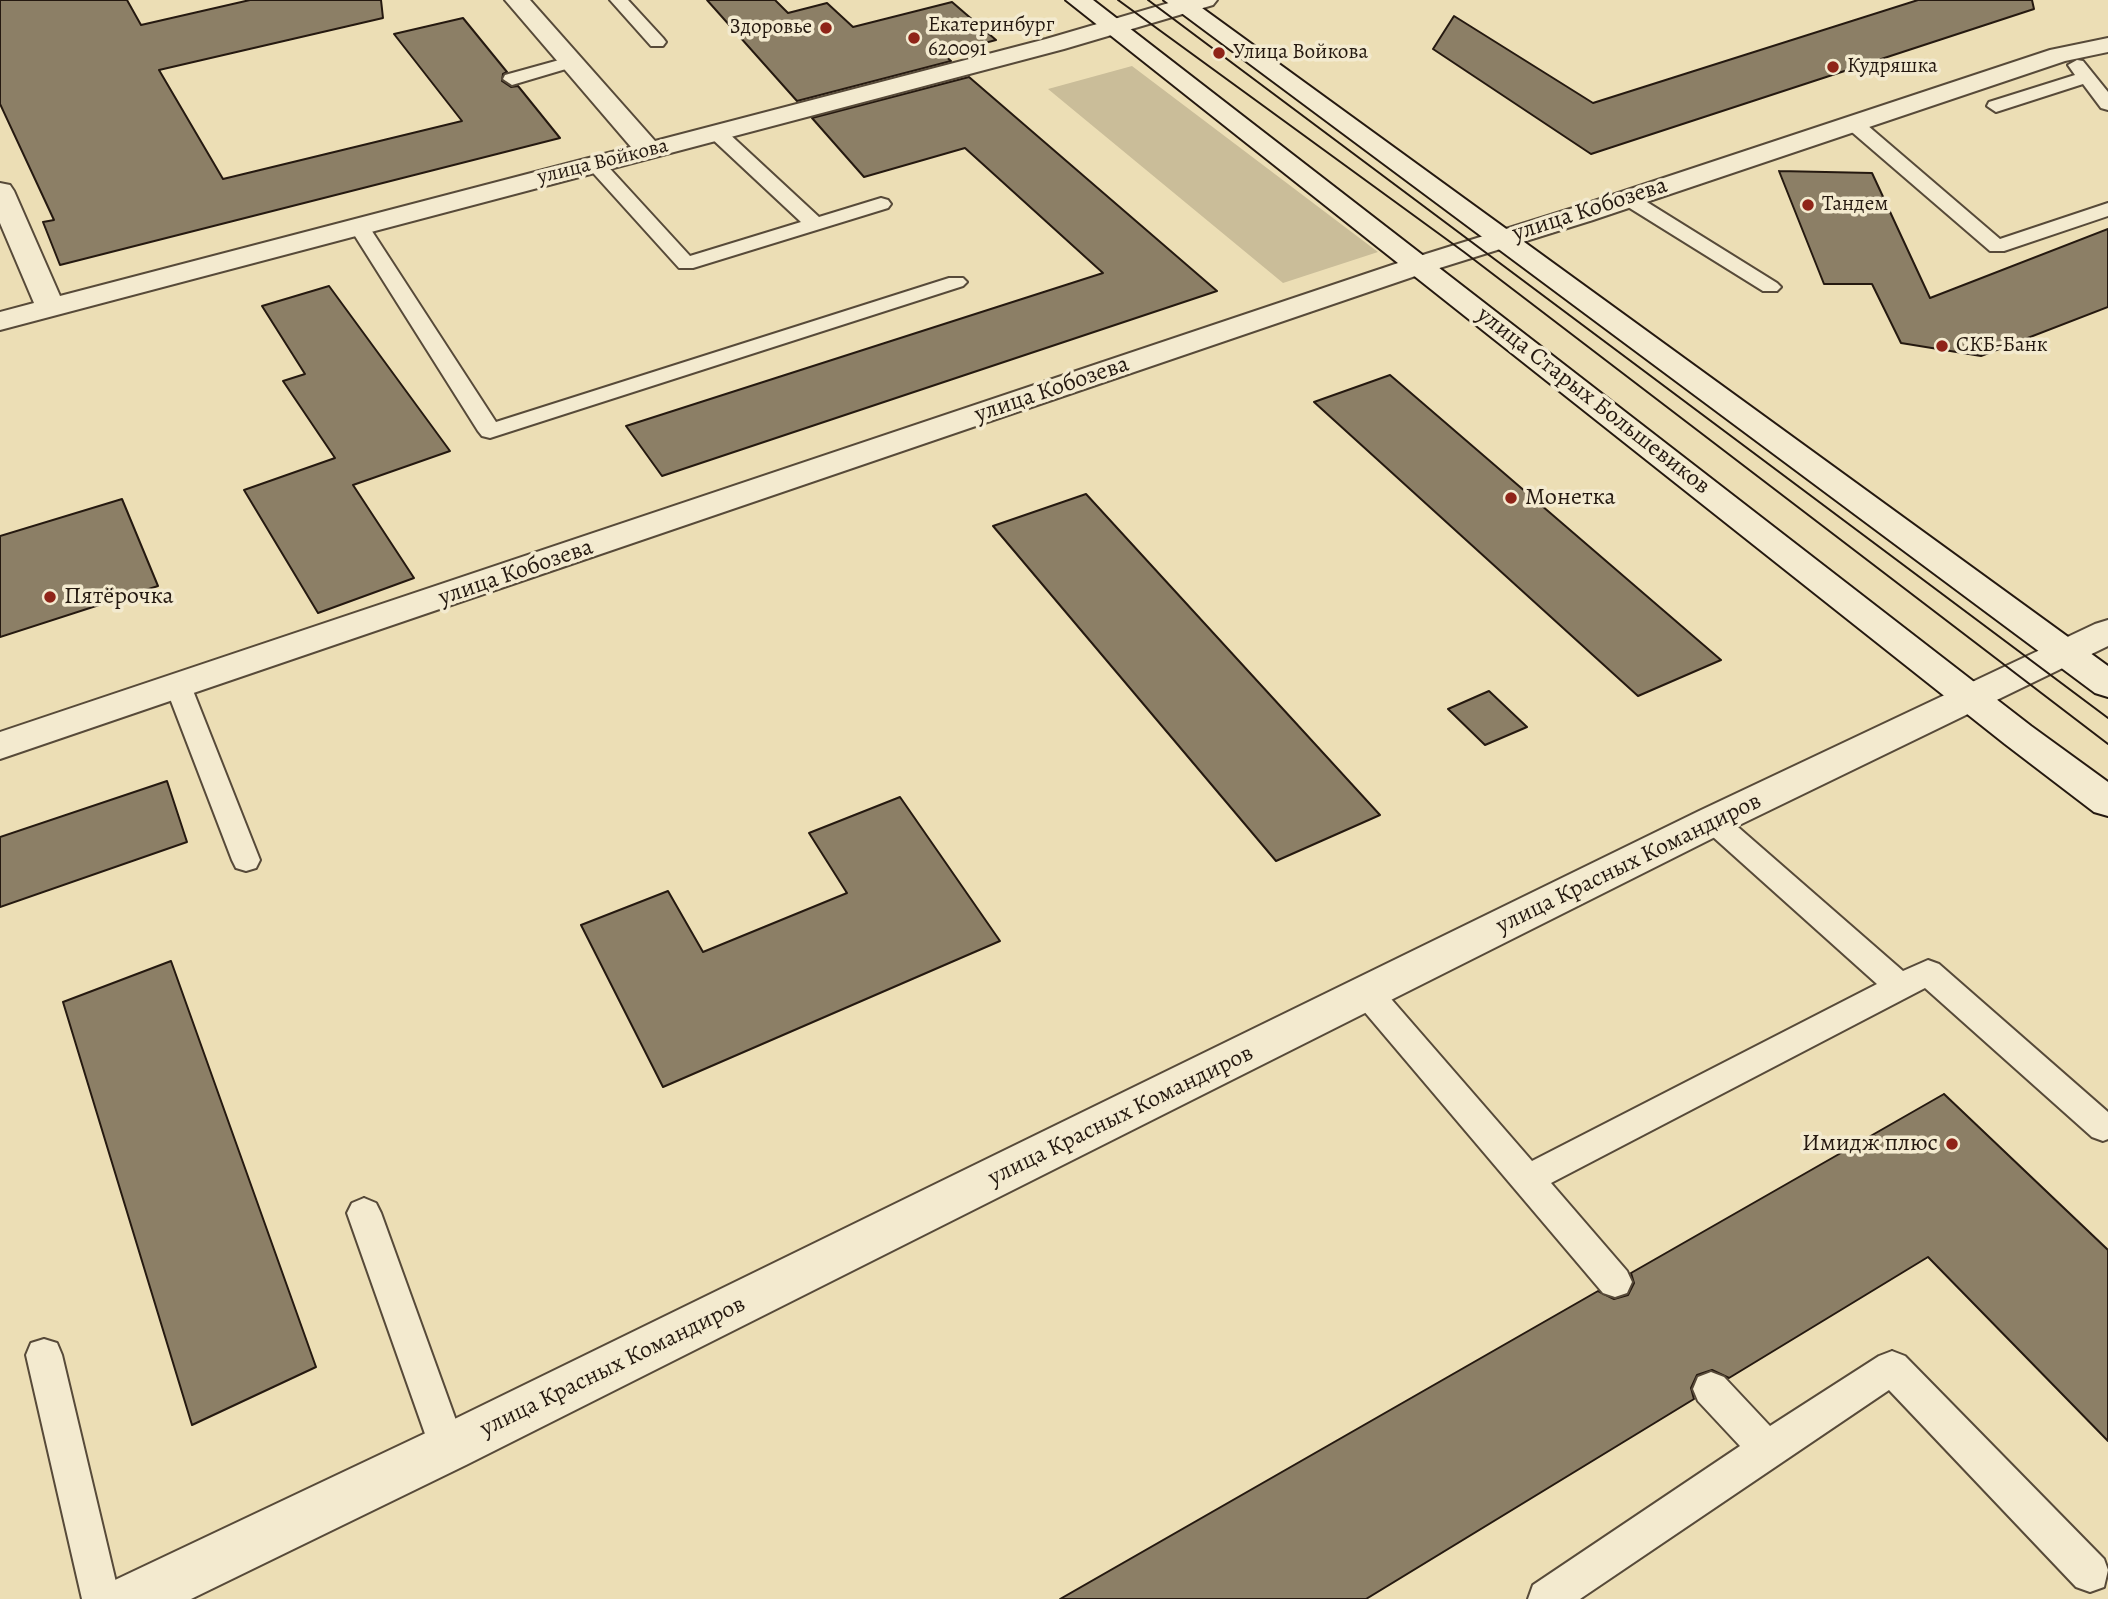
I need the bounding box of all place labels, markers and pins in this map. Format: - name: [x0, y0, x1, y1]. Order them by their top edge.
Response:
- place label: Екатеринбург 620091: [928, 13, 1054, 63]
- place label: Здоровье: [730, 15, 812, 41]
- marker: Здоровье: [818, 20, 834, 36]
- marker: Екатеринбург 620091: [906, 30, 922, 46]
- place label: Улица Войкова: [1233, 40, 1368, 66]
- marker: Улица Войкова: [1211, 45, 1227, 61]
- place label: Кудряшка: [1847, 54, 1938, 80]
- marker: Кудряшка: [1825, 59, 1841, 75]
- place label: Тандем: [1822, 192, 1888, 218]
- marker: Тандем: [1800, 197, 1816, 213]
- place label: СКБ-Банк: [1956, 333, 2048, 359]
- marker: СКБ-Банк: [1934, 338, 1950, 354]
- place label: Монетка: [1525, 484, 1616, 512]
- marker: Монетка: [1503, 490, 1519, 506]
- place label: Пятёрочка: [64, 583, 174, 611]
- marker: Пятёрочка: [42, 589, 58, 605]
- place label: Имидж плюс: [1802, 1130, 1938, 1158]
- marker: Имидж плюс: [1944, 1136, 1960, 1152]

